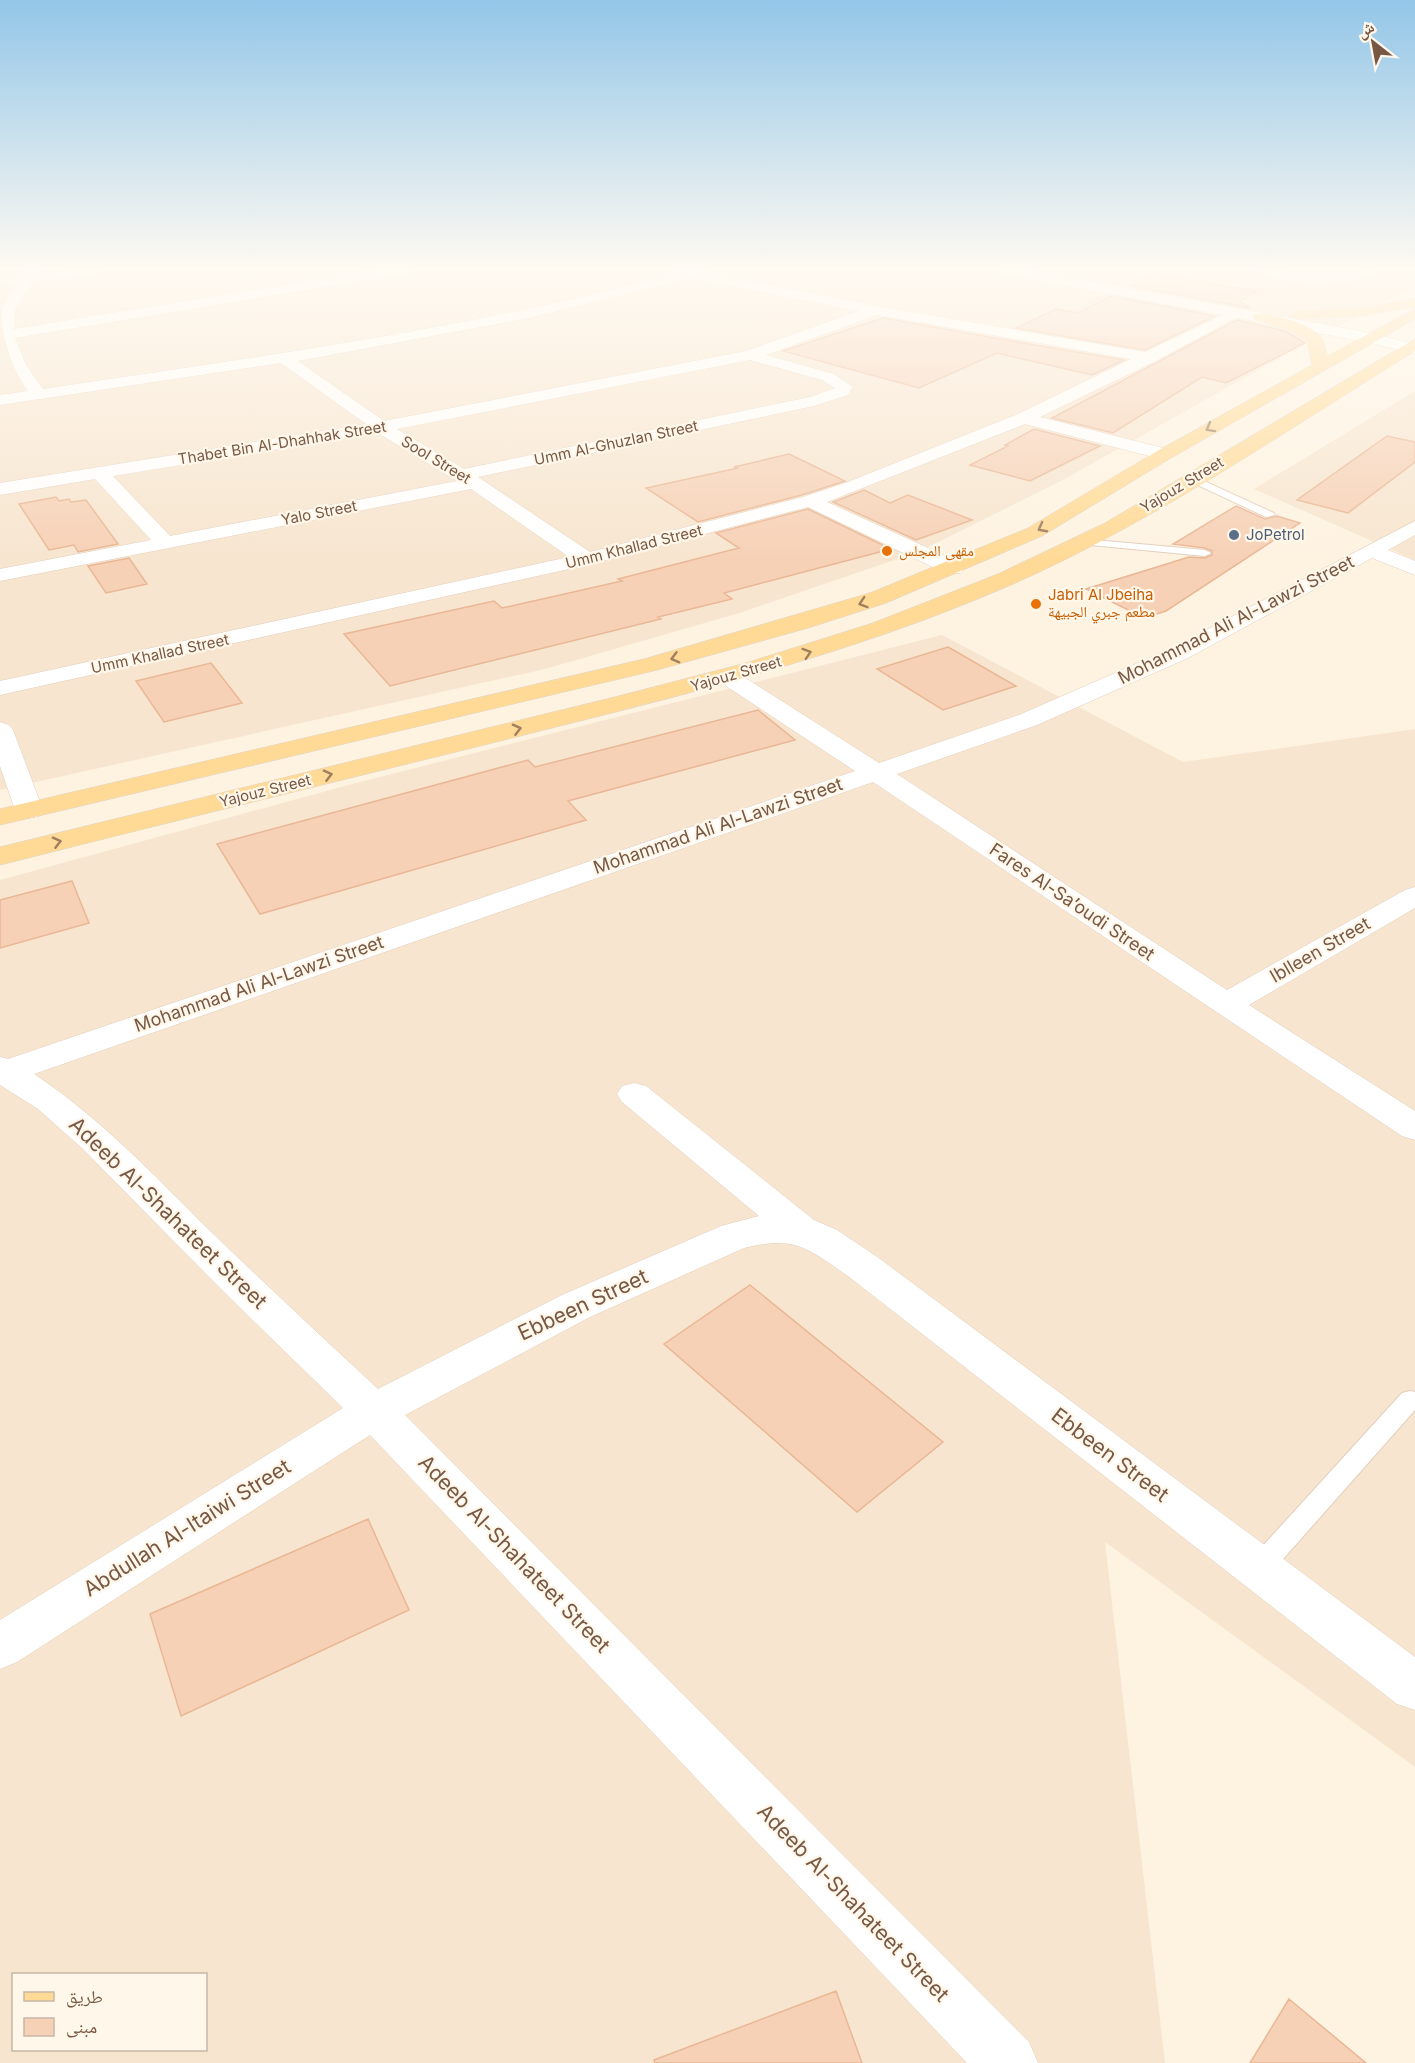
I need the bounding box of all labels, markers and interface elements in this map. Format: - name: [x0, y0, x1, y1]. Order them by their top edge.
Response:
- north arrow: [1343, 12, 1403, 72]
- text: ش: [1353, 16, 1378, 42]
- street label: Umm Al-Ghuzlan Street: [532, 416, 700, 469]
- street label: Thabet Bin Al-Dhahhak Street: [176, 417, 387, 468]
- one-way arrow: [1206, 421, 1216, 433]
- street label: Sool Street: [398, 431, 475, 488]
- street label: Yajouz Street: [1137, 452, 1227, 517]
- street label: Yalo Street: [279, 496, 358, 529]
- street label: Umm Khallad Street: [563, 520, 704, 573]
- one-way arrow: [1038, 521, 1048, 532]
- place label: JoPetrol: [1246, 525, 1305, 544]
- marker: JoPetrol: [1227, 528, 1241, 542]
- place label: مقهى المجلس: [899, 541, 974, 561]
- marker: مقهى المجلس: [880, 544, 894, 558]
- street label: Mohammad Ali Al-Lawzi Street: [1114, 551, 1357, 688]
- place label: Jabri Al Jbeiha مطعم جبري الجبيهة: [1048, 585, 1155, 624]
- one-way arrow: [858, 596, 869, 609]
- marker: Jabri Al Jbeiha مطعم جبري الجبيهة: [1029, 597, 1043, 611]
- street label: Umm Khallad Street: [89, 630, 231, 677]
- one-way arrow: [801, 648, 812, 660]
- one-way arrow: [671, 651, 681, 663]
- street label: Yajouz Street: [688, 651, 784, 696]
- one-way arrow: [512, 723, 522, 736]
- street label: Yajouz Street: [217, 770, 313, 811]
- one-way arrow: [323, 770, 333, 783]
- street label: Mohammad Ali Al-Lawzi Street: [591, 773, 845, 878]
- one-way arrow: [52, 836, 62, 849]
- street label: Fares Al-Sa’oudi Street: [986, 839, 1159, 965]
- street label: Iblleen Street: [1266, 912, 1374, 987]
- street label: Mohammad Ali Al-Lawzi Street: [132, 931, 386, 1036]
- street label: Adeeb Al-Shahateet Street: [64, 1112, 272, 1314]
- street label: Ebbeen Street: [514, 1263, 652, 1346]
- street label: Ebbeen Street: [1047, 1402, 1174, 1507]
- street label: Adeeb Al-Shahateet Street: [413, 1450, 615, 1658]
- street label: Abdullah Al-Itaiwi Street: [79, 1453, 295, 1602]
- street label: Adeeb Al-Shahateet Street: [752, 1799, 954, 2007]
- legend: [12, 1973, 207, 2051]
- text: طريق: [66, 1986, 103, 2008]
- text: مبنى: [66, 2016, 97, 2038]

